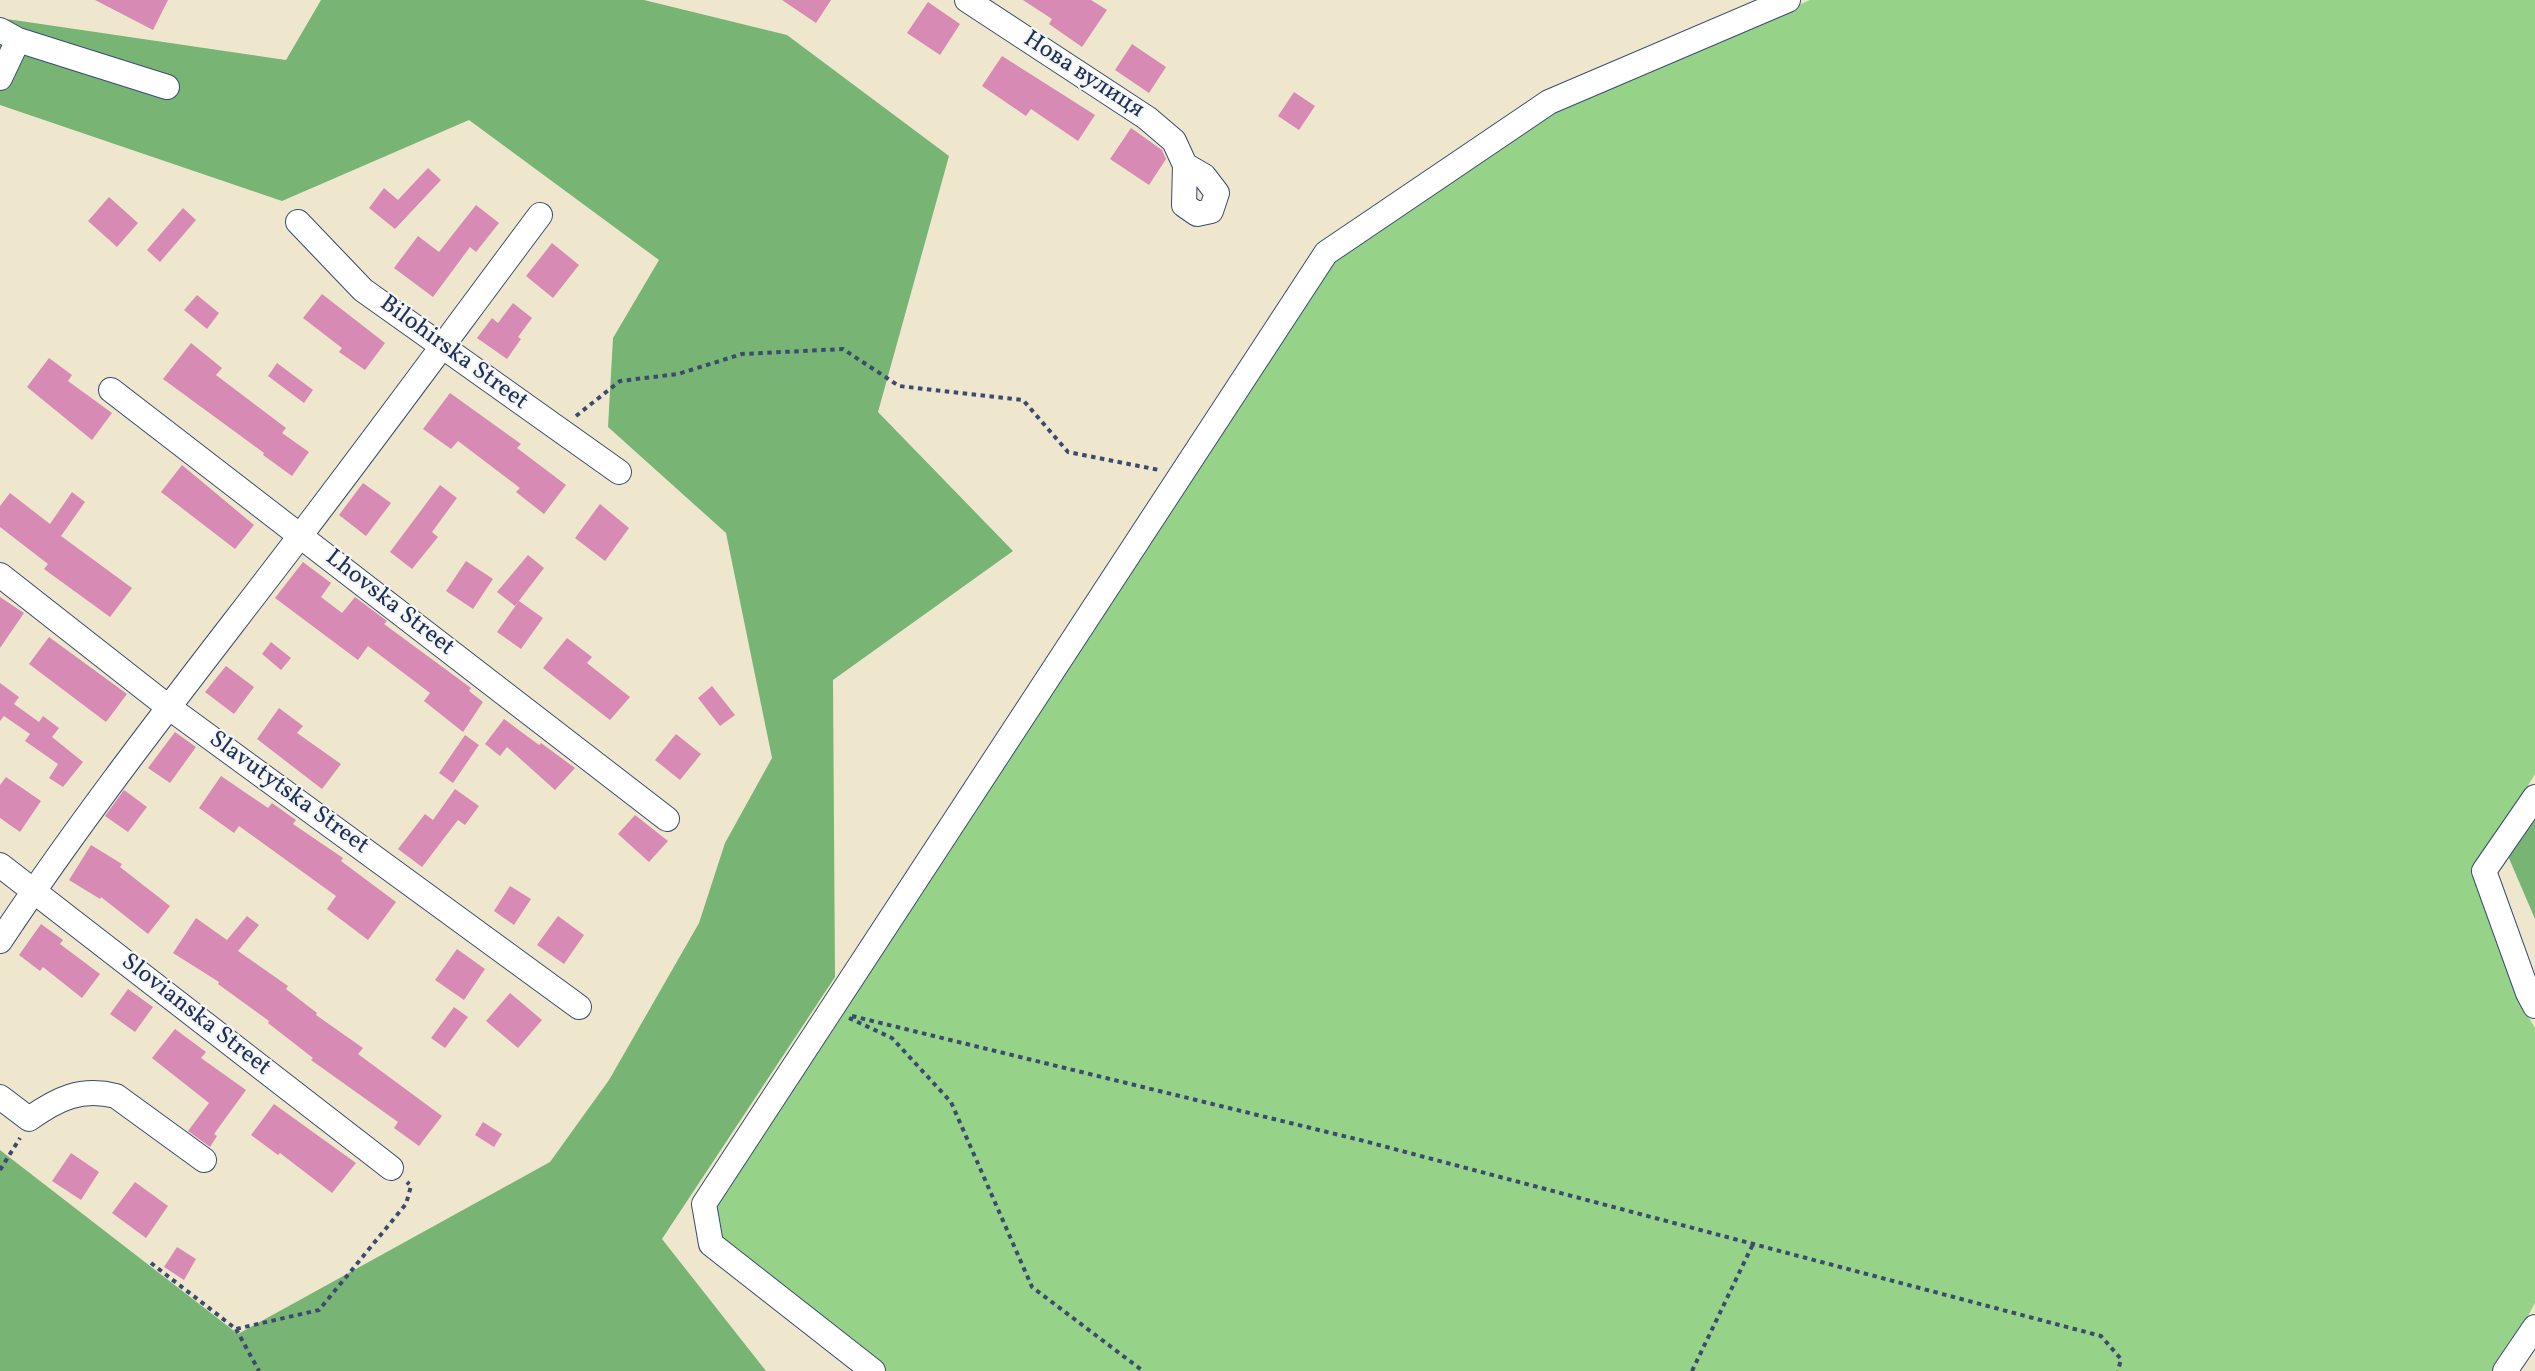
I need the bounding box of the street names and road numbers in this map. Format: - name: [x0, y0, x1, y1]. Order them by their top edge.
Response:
- street label: Нова вулиця: [1017, 26, 1149, 126]
- street label: Bilohirska Street: [373, 290, 533, 418]
- street label: Lhovska Street: [319, 545, 459, 663]
- street label: Slavutytska Street: [202, 726, 374, 862]
- street label: Slovianska Street: [114, 949, 276, 1083]

